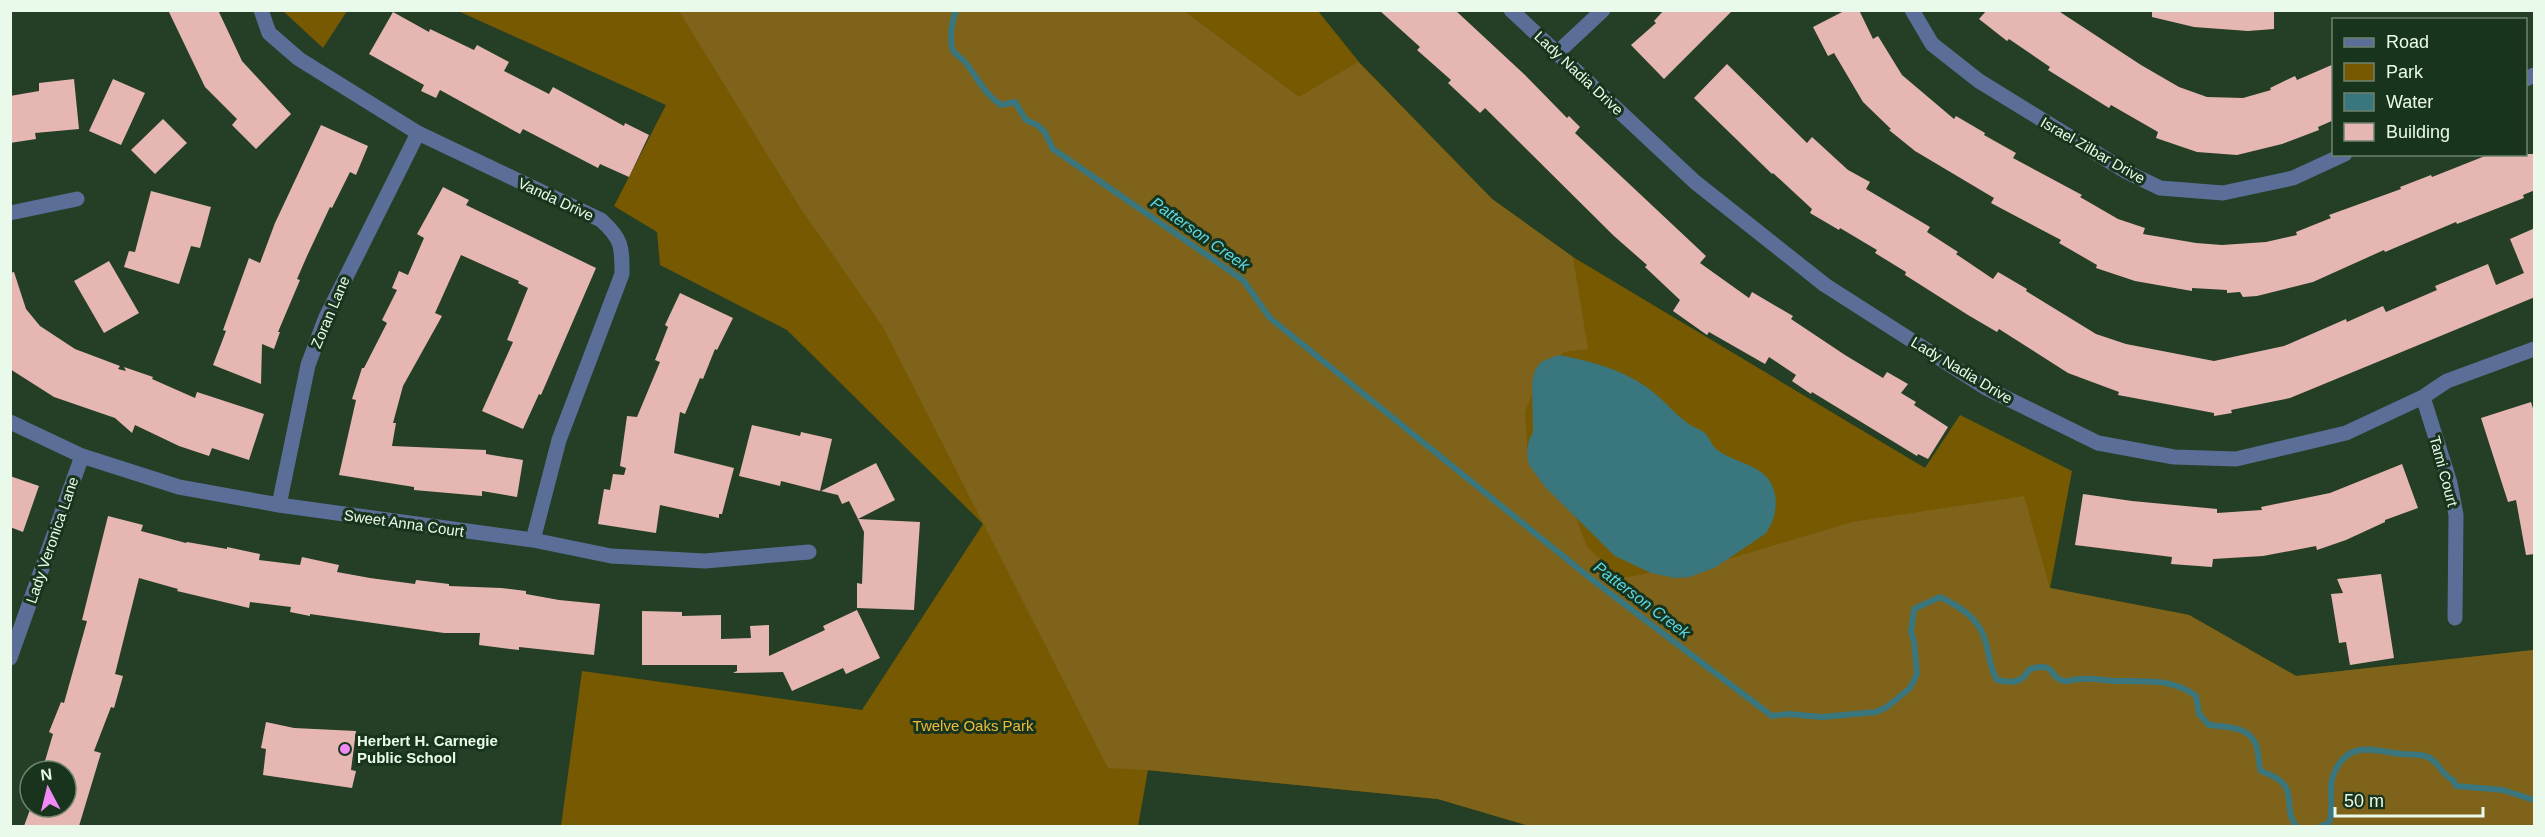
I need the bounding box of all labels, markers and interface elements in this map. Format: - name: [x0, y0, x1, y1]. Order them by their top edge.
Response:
- legend: [2332, 18, 2527, 156]
- street label: Lady Nadia Drive: [1531, 28, 1627, 118]
- text: Road: [2386, 32, 2429, 52]
- text: Park: [2386, 62, 2424, 82]
- text: Water: [2386, 92, 2433, 112]
- street label: Israel Zilbar Drive: [2038, 113, 2148, 187]
- text: Building: [2386, 122, 2450, 142]
- street label: Vanda Drive: [516, 174, 596, 224]
- water label: Patterson Creek: [1148, 194, 1253, 275]
- street label: Zoran Lane: [307, 273, 353, 351]
- street label: Lady Nadia Drive: [1908, 333, 2016, 407]
- street label: Tami Court: [2426, 434, 2462, 509]
- street label: Lady Veronica Lane: [22, 475, 82, 605]
- street label: Sweet Anna Court: [343, 506, 466, 540]
- water label: Patterson Creek: [1591, 558, 1694, 642]
- park label: Twelve Oaks Park: [913, 717, 1034, 734]
- place label: Herbert H. Carnegie Public School: [357, 732, 498, 766]
- marker: Herbert H. Carnegie Public School: [338, 742, 352, 756]
- north arrow: [18, 759, 78, 819]
- text: N: [39, 765, 53, 784]
- scale bar: [2335, 780, 2484, 818]
- text: 50 m: [2344, 791, 2384, 811]

